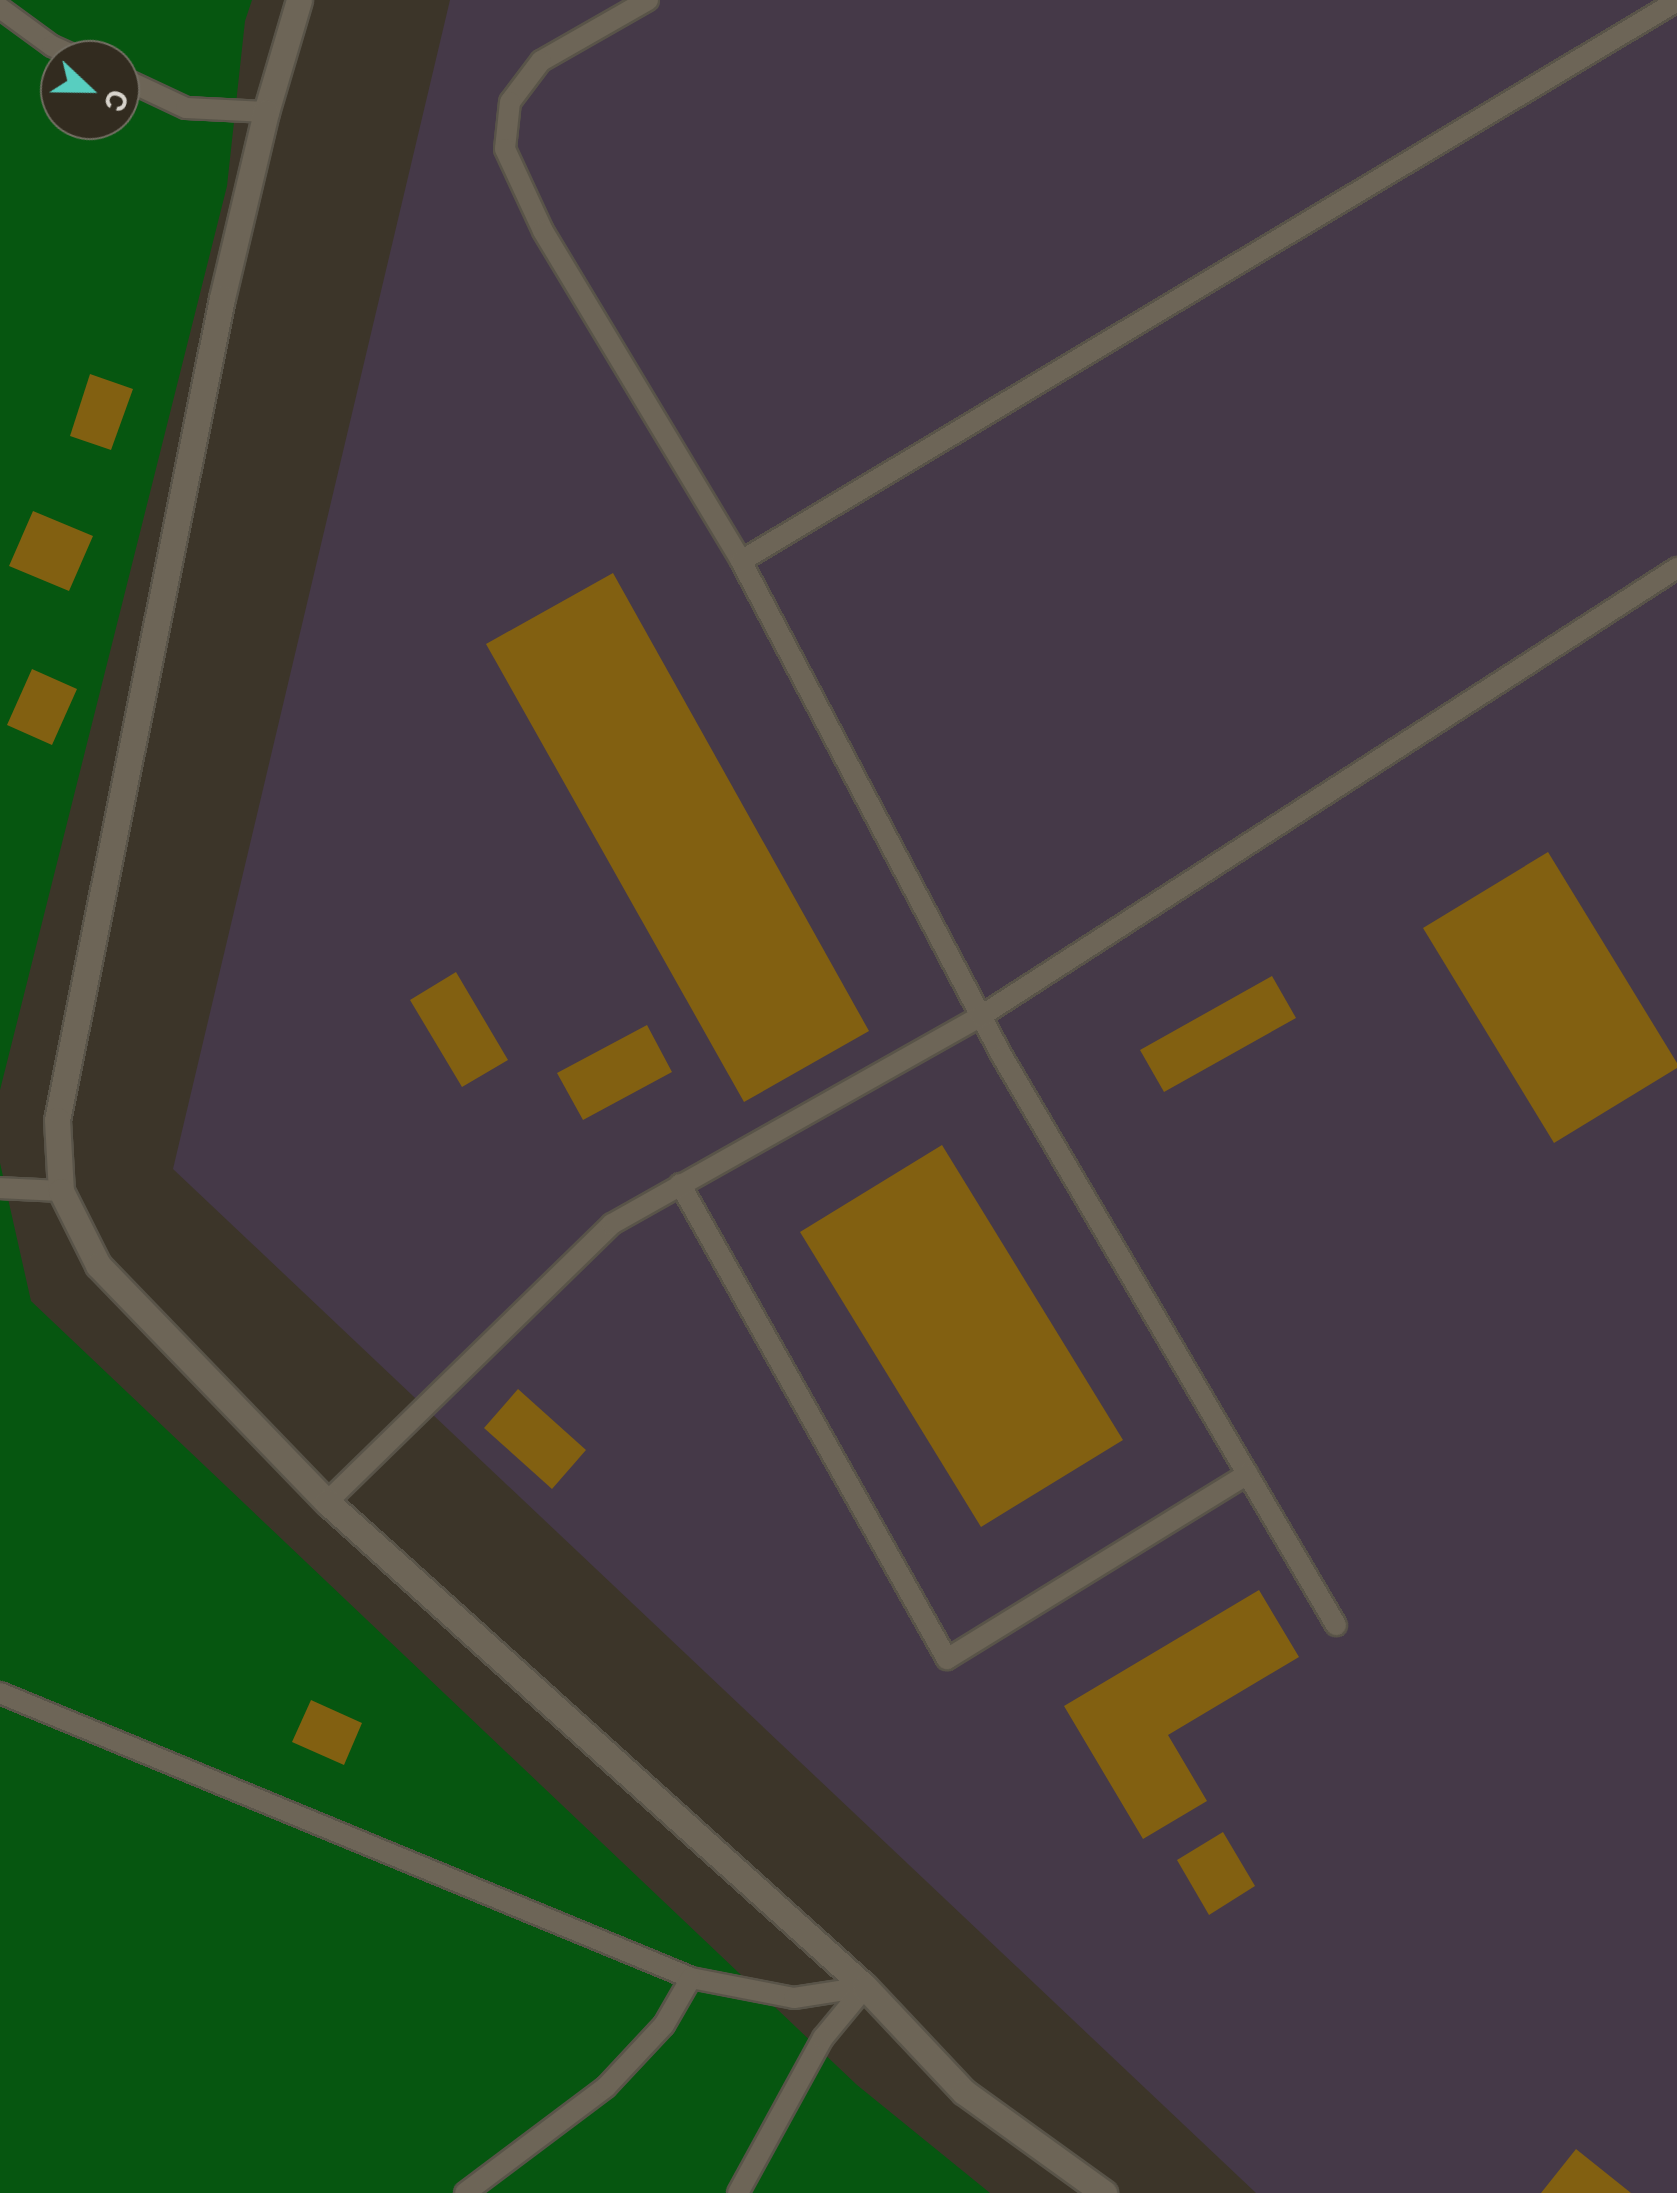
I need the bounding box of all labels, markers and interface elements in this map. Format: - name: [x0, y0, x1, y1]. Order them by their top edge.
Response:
- north arrow: [40, 40, 140, 140]
- text: С: [96, 85, 136, 116]

